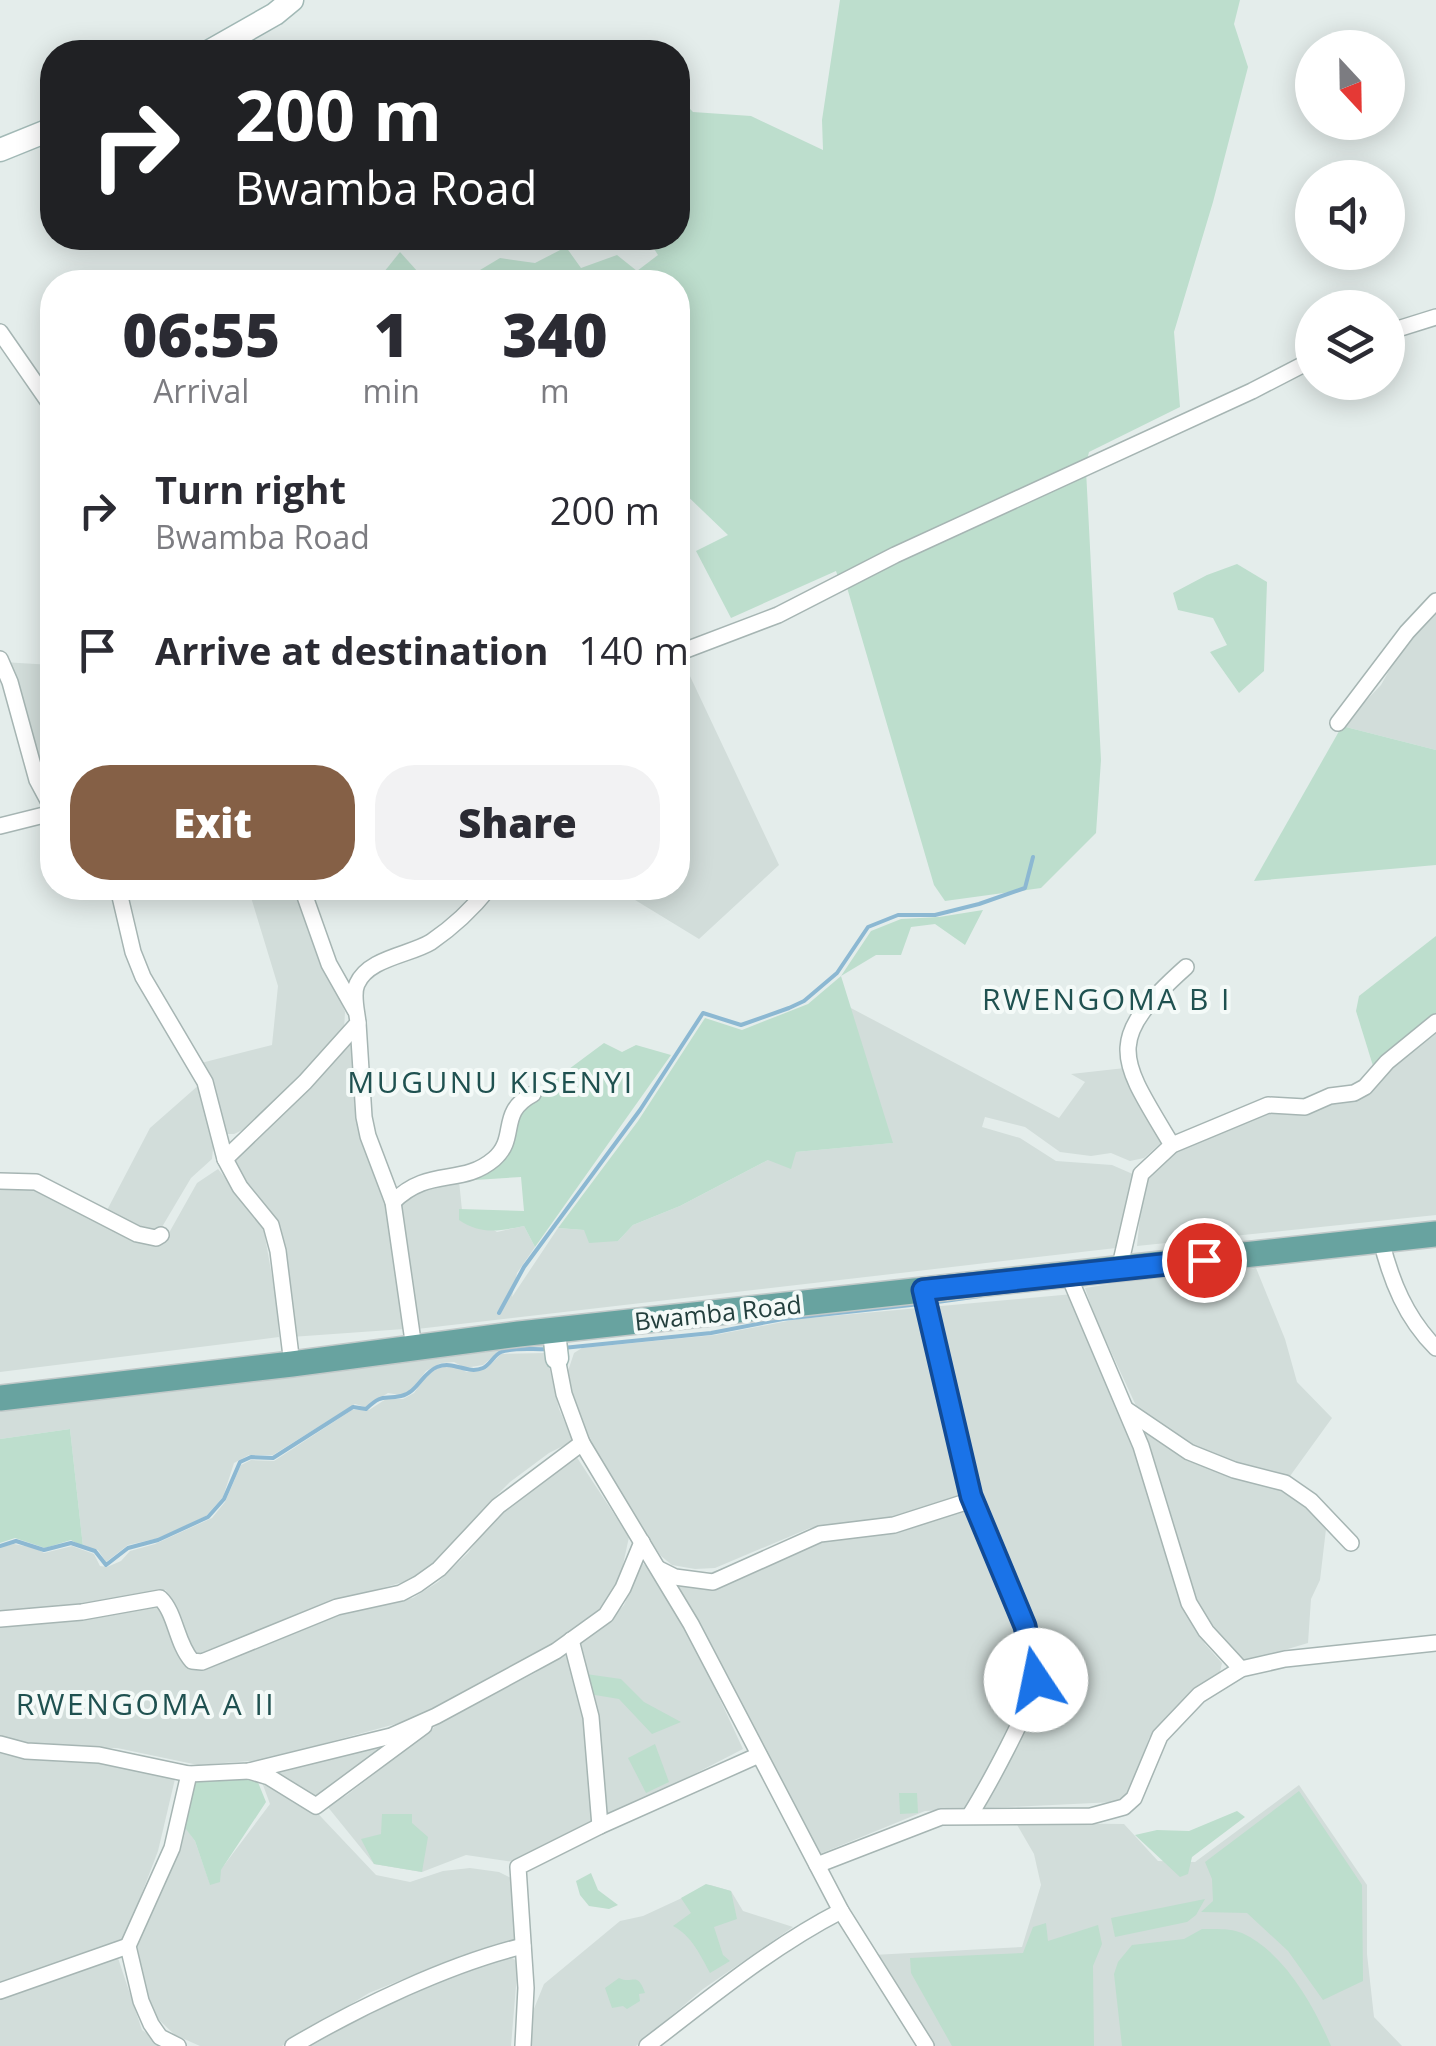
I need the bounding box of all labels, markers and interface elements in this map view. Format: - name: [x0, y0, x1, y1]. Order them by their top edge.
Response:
- north arrow: [1295, 30, 1405, 140]
- map controls: [1295, 30, 1405, 400]
- text: 200 m: [235, 66, 442, 162]
- icon: right: [70, 80, 200, 210]
- text: Bwamba Road: [235, 157, 537, 218]
- button: sound: [1295, 160, 1405, 270]
- button: layers: [1295, 290, 1405, 400]
- text: 06:55: [122, 293, 280, 375]
- text: 1: [374, 293, 409, 375]
- text: 340: [502, 293, 608, 375]
- text: Arrival: [153, 369, 249, 412]
- text: min: [363, 369, 420, 412]
- text: m: [540, 369, 570, 412]
- text: Turn right: [155, 463, 346, 515]
- icon: right: [70, 483, 125, 538]
- text: 200 m: [550, 484, 660, 536]
- text: Bwamba Road: [155, 515, 370, 558]
- icon: arrive: [70, 623, 125, 678]
- text: Arrive at destination: [155, 624, 549, 676]
- text: 140 m: [579, 624, 689, 676]
- button: Exit: [70, 765, 355, 880]
- button: Share: [375, 765, 660, 880]
- district label: RWENGOMA B I: [982, 978, 1232, 1019]
- district label: MUGUNU KISENYI: [347, 1061, 635, 1102]
- pin: [1162, 1218, 1247, 1303]
- icon: arrive: [1177, 1233, 1232, 1288]
- street label: Bwamba Road: [633, 1286, 803, 1338]
- position arrow: [984, 1628, 1088, 1732]
- district label: RWENGOMA A II: [16, 1683, 276, 1724]

